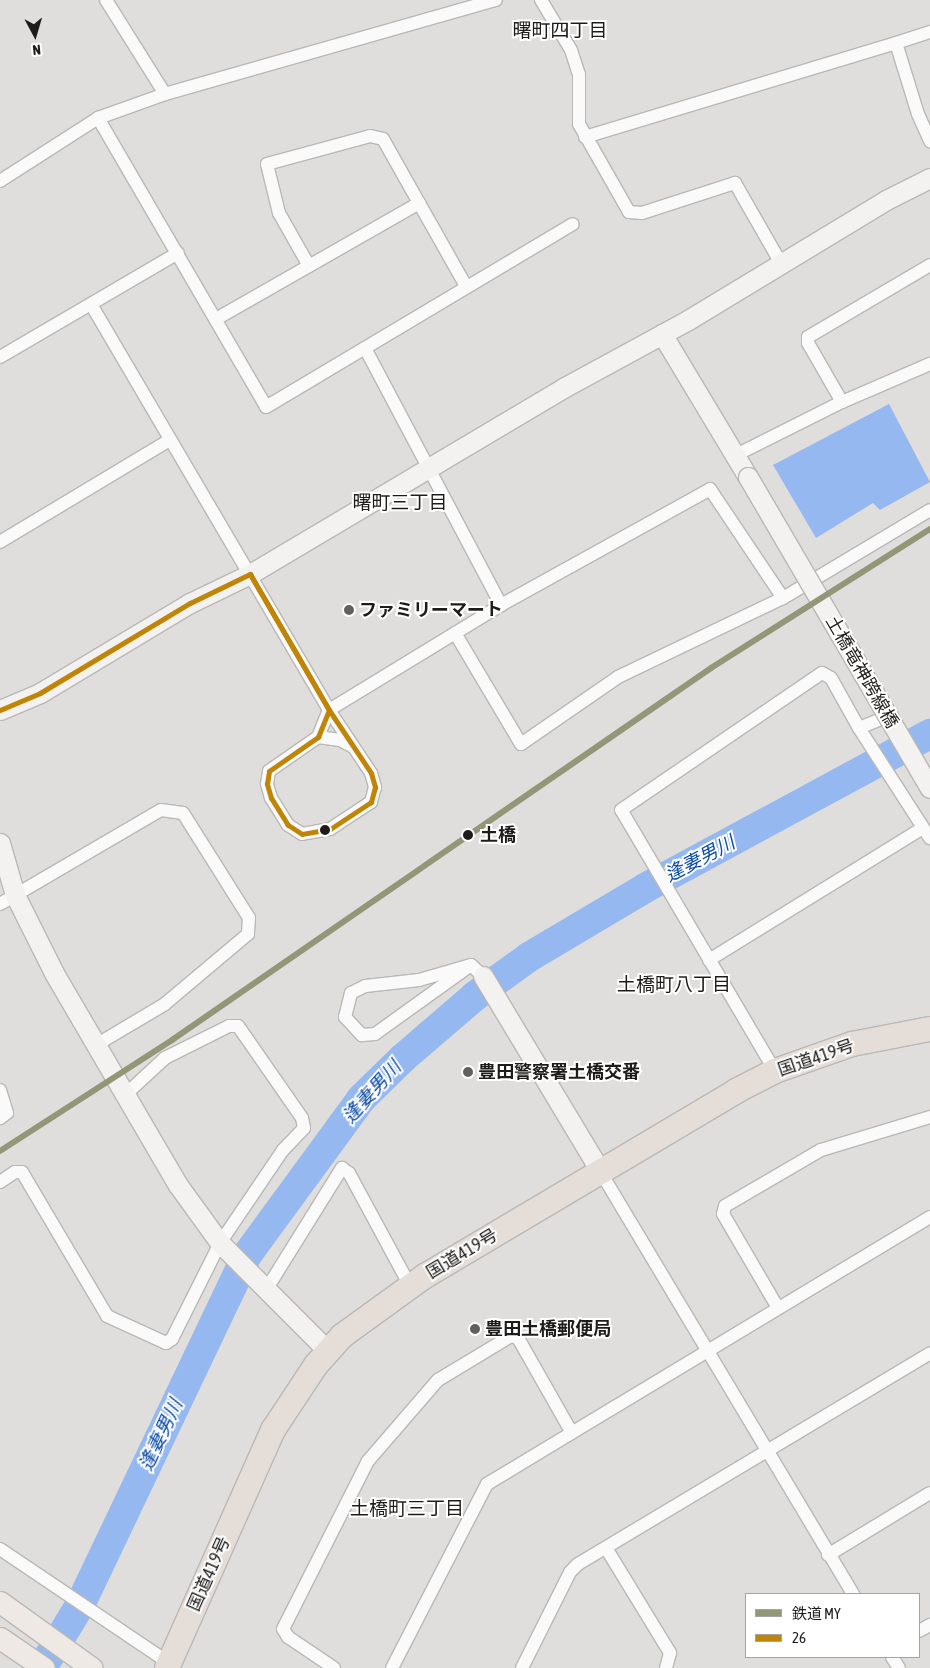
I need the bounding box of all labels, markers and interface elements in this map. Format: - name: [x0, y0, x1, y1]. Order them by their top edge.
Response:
- north arrow: [10, 10, 60, 60]
- district label: 曙町四丁目: [513, 20, 607, 42]
- text: N: [32, 42, 42, 58]
- district label: 曙町三丁目: [353, 492, 447, 514]
- place label: ファミリーマート: [359, 599, 503, 621]
- marker: ファミリーマート: [343, 604, 355, 616]
- street label: 土橋竜神跨線橋: [821, 612, 903, 732]
- place label: 土橋: [480, 824, 516, 846]
- unlabelled marker: [320, 825, 330, 835]
- marker: 土橋: [460, 827, 476, 843]
- water label: 逢妻男川: [661, 831, 739, 887]
- district label: 土橋町八丁目: [617, 974, 731, 996]
- street label: 国道419号: [775, 1035, 857, 1081]
- water label: 逢妻男川: [338, 1056, 406, 1128]
- place label: 豊田警察署土橋交番: [478, 1061, 640, 1083]
- marker: 豊田警察署土橋交番: [462, 1066, 474, 1078]
- street label: 国道419号: [422, 1224, 502, 1284]
- place label: 豊田土橋郵便局: [485, 1318, 611, 1340]
- marker: 豊田土橋郵便局: [469, 1323, 481, 1335]
- water label: 逢妻男川: [135, 1396, 187, 1474]
- district label: 土橋町三丁目: [350, 1498, 464, 1520]
- street label: 国道419号: [183, 1533, 235, 1615]
- legend: [745, 1593, 920, 1658]
- text: 鉄道 MY: [792, 1605, 841, 1622]
- text: 26: [792, 1629, 806, 1646]

